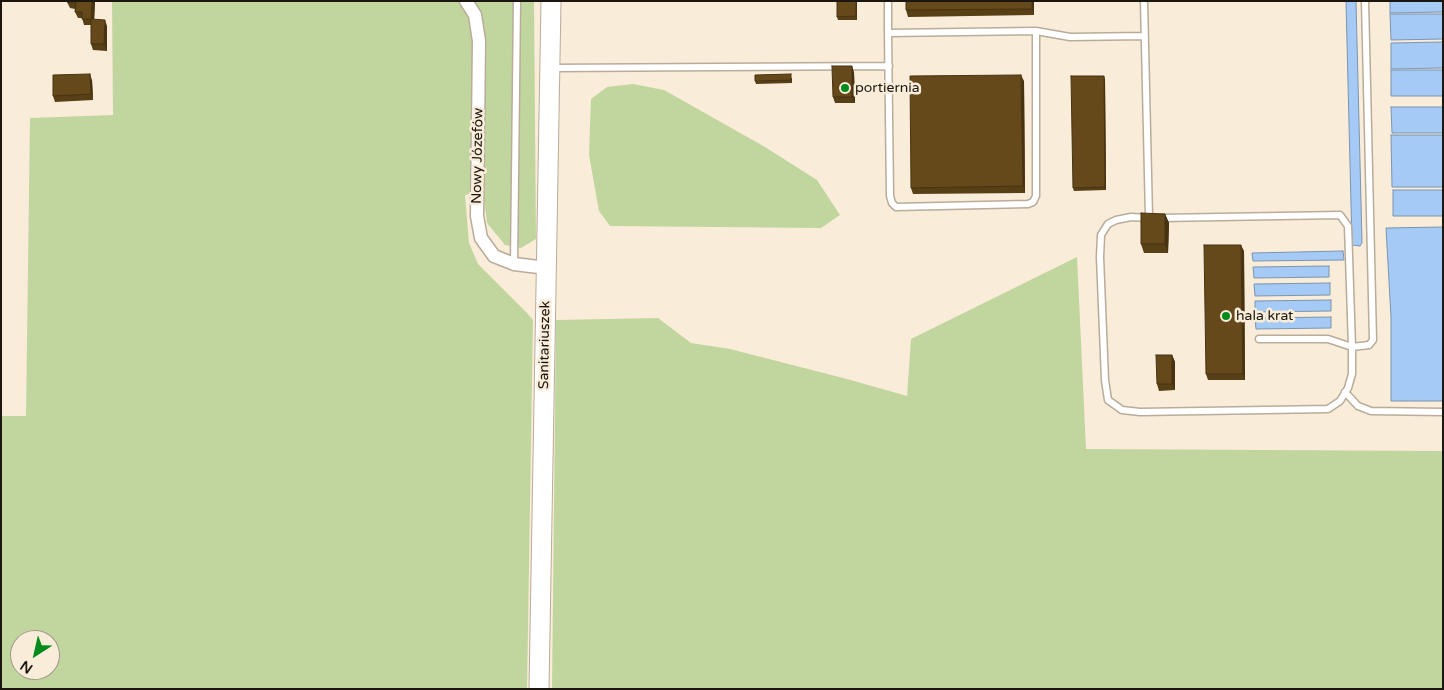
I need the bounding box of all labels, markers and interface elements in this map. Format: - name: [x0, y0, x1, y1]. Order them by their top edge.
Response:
- place label: portiernia: [855, 80, 920, 96]
- marker: portiernia: [839, 82, 851, 94]
- street label: Nowy Józefów: [469, 108, 487, 204]
- street label: Sanitariuszek: [536, 301, 554, 389]
- place label: hala krat: [1236, 308, 1293, 324]
- marker: hala krat: [1220, 310, 1232, 322]
- north arrow: [10, 630, 60, 680]
- text: N: [17, 657, 36, 677]

